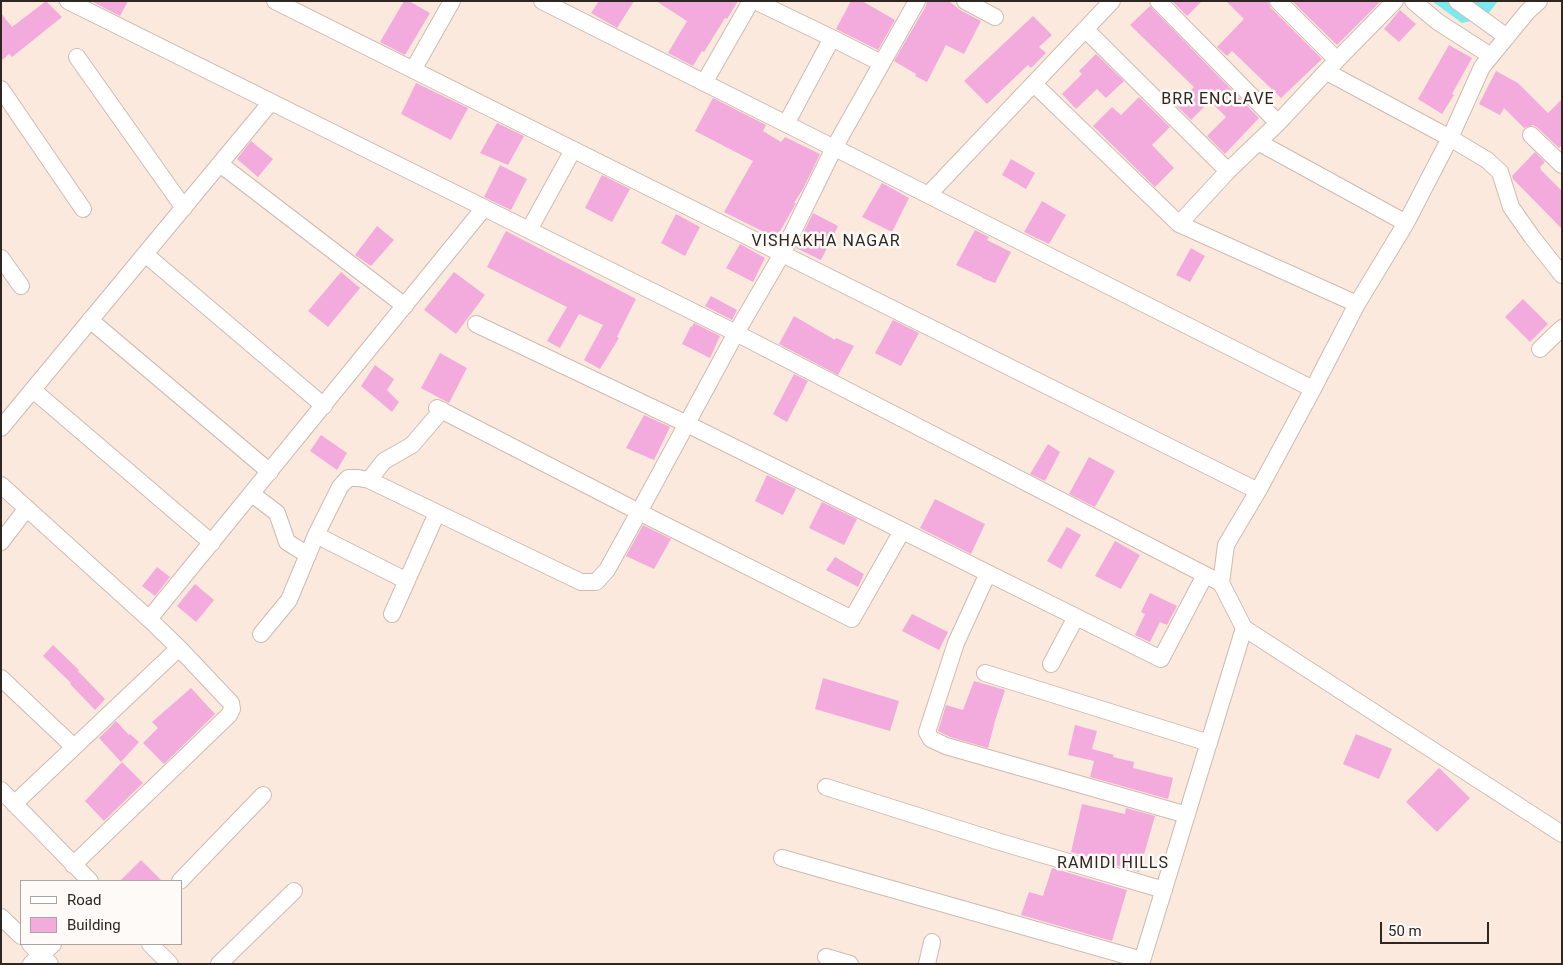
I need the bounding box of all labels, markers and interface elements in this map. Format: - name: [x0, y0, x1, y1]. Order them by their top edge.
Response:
- district label: BRR ENCLAVE: [1160, 90, 1276, 110]
- district label: VISHAKHA NAGAR: [750, 232, 902, 252]
- district label: RAMIDI HILLS: [1056, 854, 1170, 874]
- legend: [20, 880, 182, 945]
- text: Road: [67, 891, 101, 909]
- scale bar: [1383, 912, 1492, 944]
- text: Building: [67, 916, 121, 934]
- text: 50 m: [1388, 922, 1422, 940]

